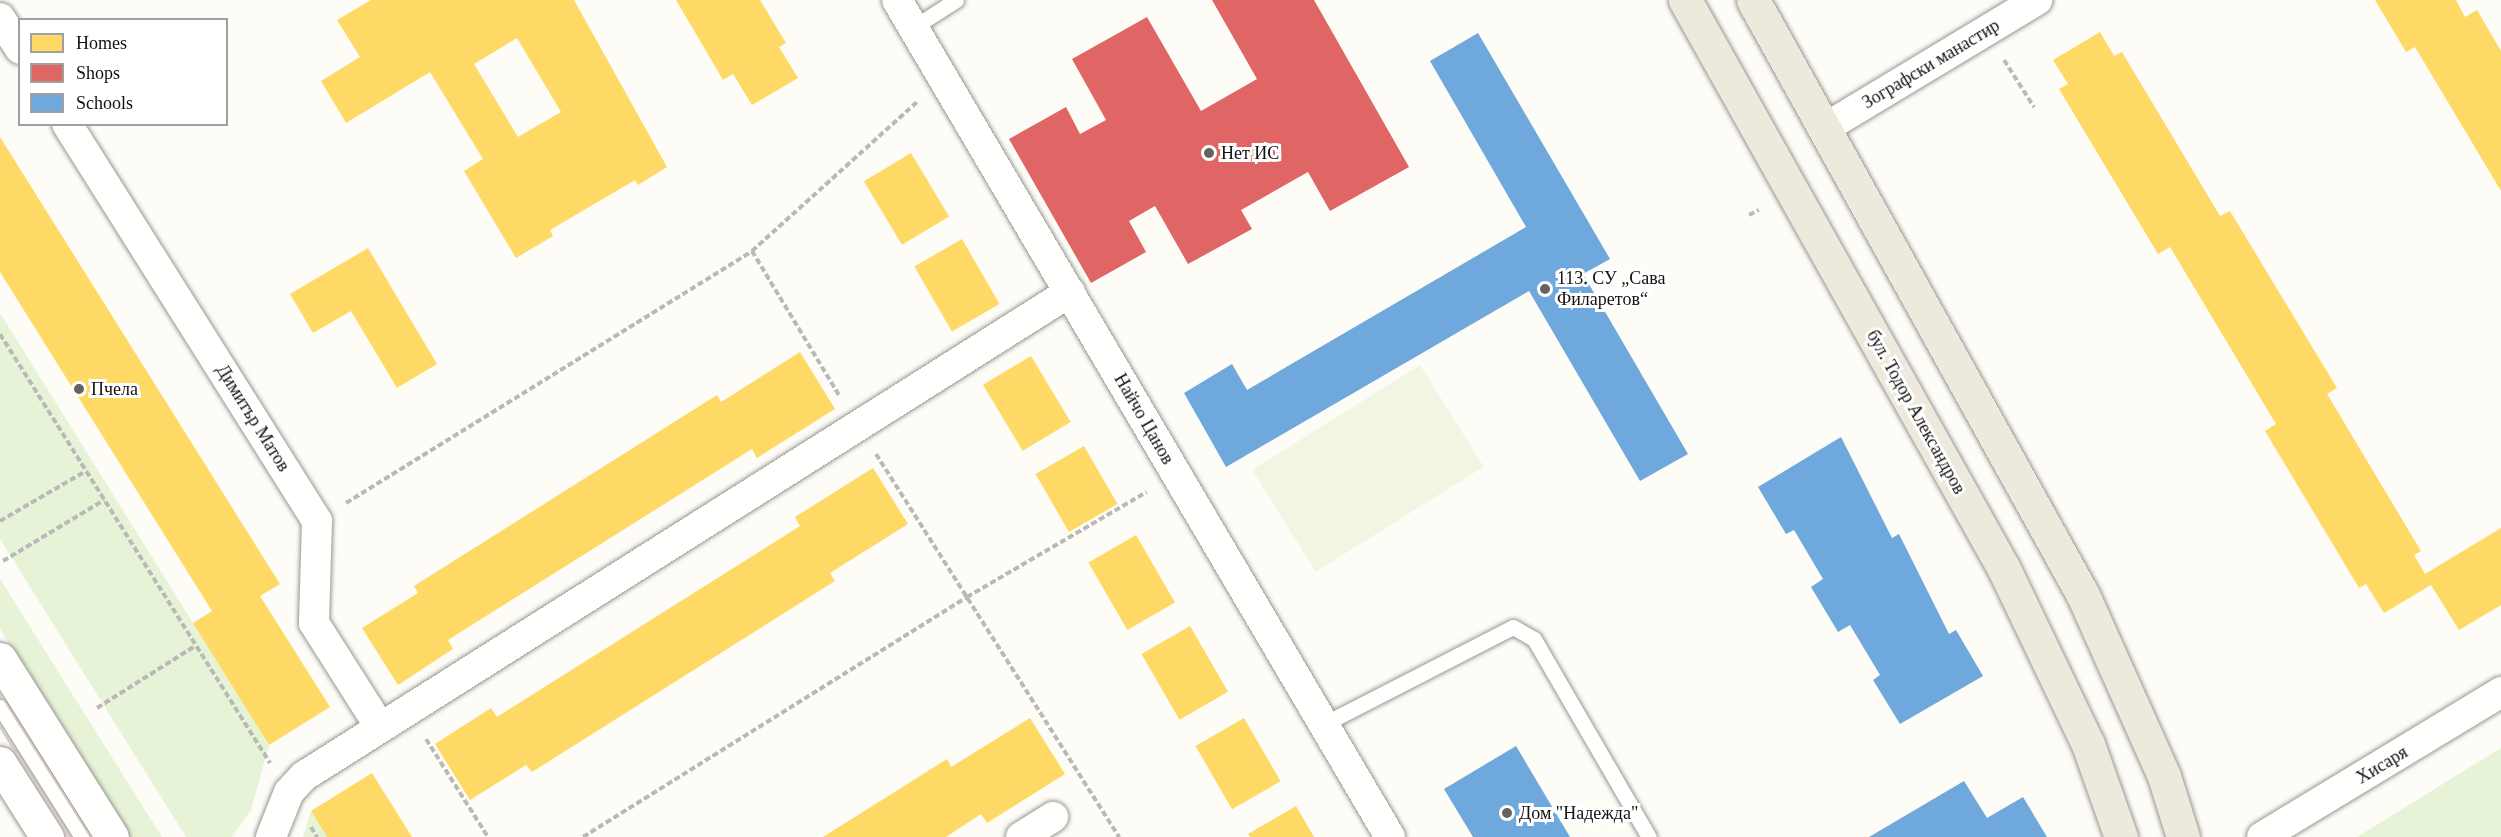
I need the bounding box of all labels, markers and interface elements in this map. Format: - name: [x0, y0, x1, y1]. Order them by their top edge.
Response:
- street label: Зографски манастир: [1858, 14, 2004, 114]
- legend: [18, 18, 228, 126]
- text: Homes: [76, 33, 127, 53]
- text: Shops: [76, 63, 120, 83]
- text: Schools: [76, 93, 133, 113]
- place label: Нет ИС: [1221, 142, 1279, 164]
- marker: Нет ИС: [1202, 146, 1216, 160]
- place label: 113. СУ „Сава Филаретов“: [1557, 268, 1666, 310]
- marker: 113. СУ „Сава Филаретов“: [1538, 282, 1552, 296]
- street label: бул. Тодор Александров: [1862, 326, 1970, 498]
- street label: Димитър Матов: [211, 360, 295, 476]
- street label: Найчо Цанов: [1109, 370, 1179, 468]
- place label: Пчела: [91, 378, 138, 400]
- marker: Пчела: [72, 382, 86, 396]
- street label: Хисаря: [2352, 741, 2412, 789]
- place label: Дом "Надежда": [1519, 802, 1638, 824]
- marker: Дом "Надежда": [1500, 806, 1514, 820]

